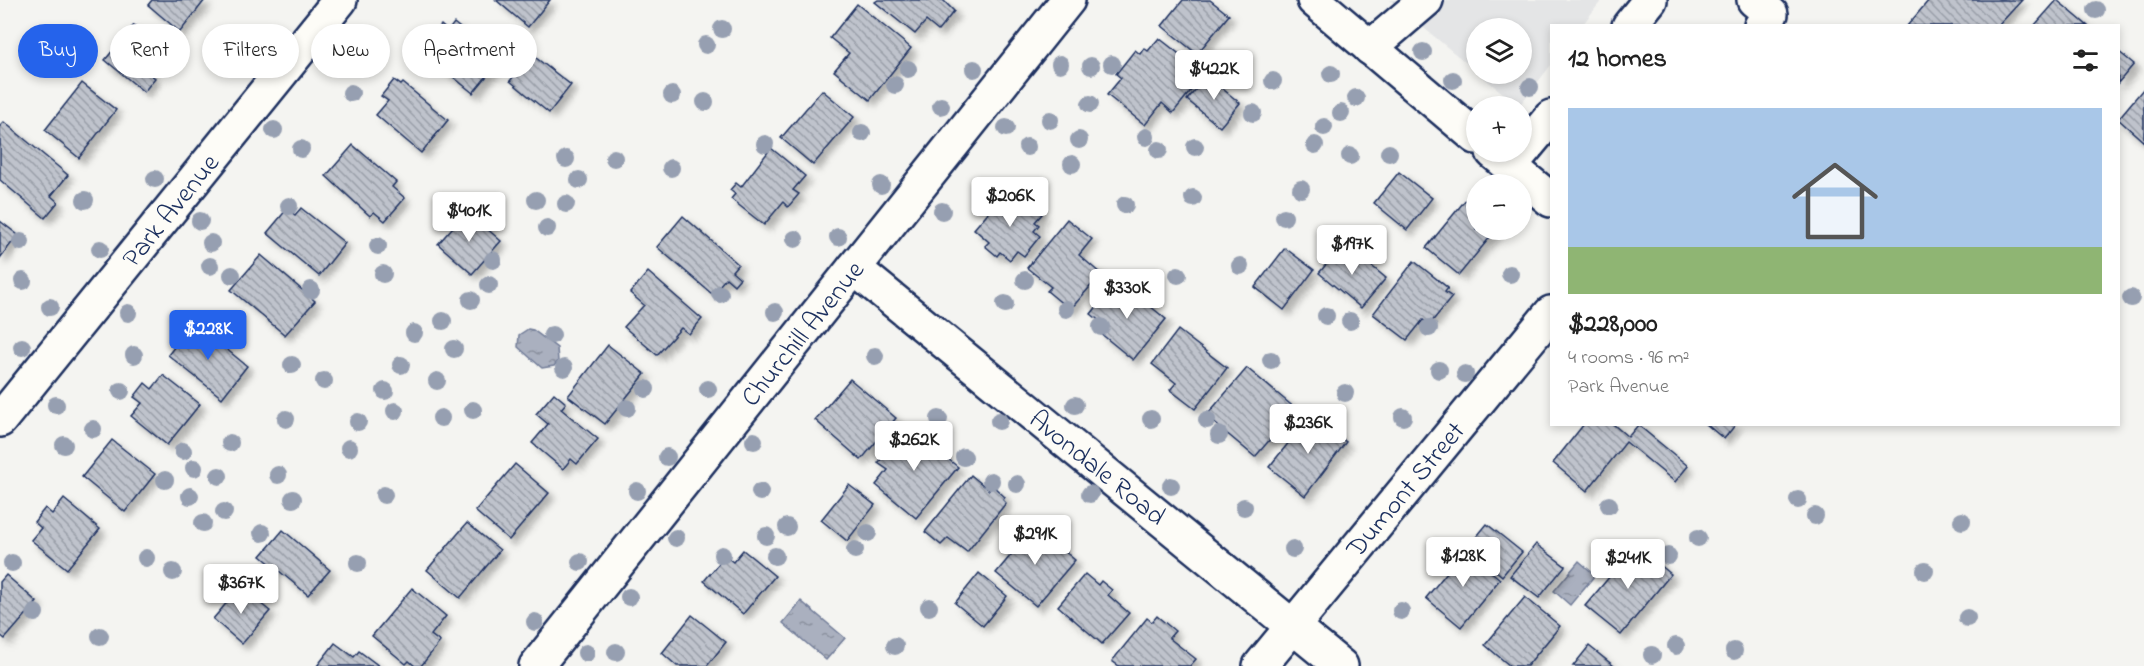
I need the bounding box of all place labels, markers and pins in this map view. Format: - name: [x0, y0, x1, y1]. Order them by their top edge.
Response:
- pin: $422K: [1172, 50, 1256, 101]
- pin: $206K: [968, 177, 1052, 228]
- pin: $401K: [427, 192, 511, 243]
- pin: $197K: [1310, 225, 1394, 276]
- pin: $330K: [1085, 269, 1169, 320]
- pin: $228K: [166, 310, 250, 361]
- pin: $236K: [1266, 404, 1350, 455]
- pin: $262K: [872, 421, 956, 472]
- pin: $291K: [993, 515, 1077, 566]
- pin: $128K: [1421, 537, 1505, 588]
- pin: $241K: [1586, 539, 1670, 590]
- pin: $367K: [199, 564, 283, 615]

